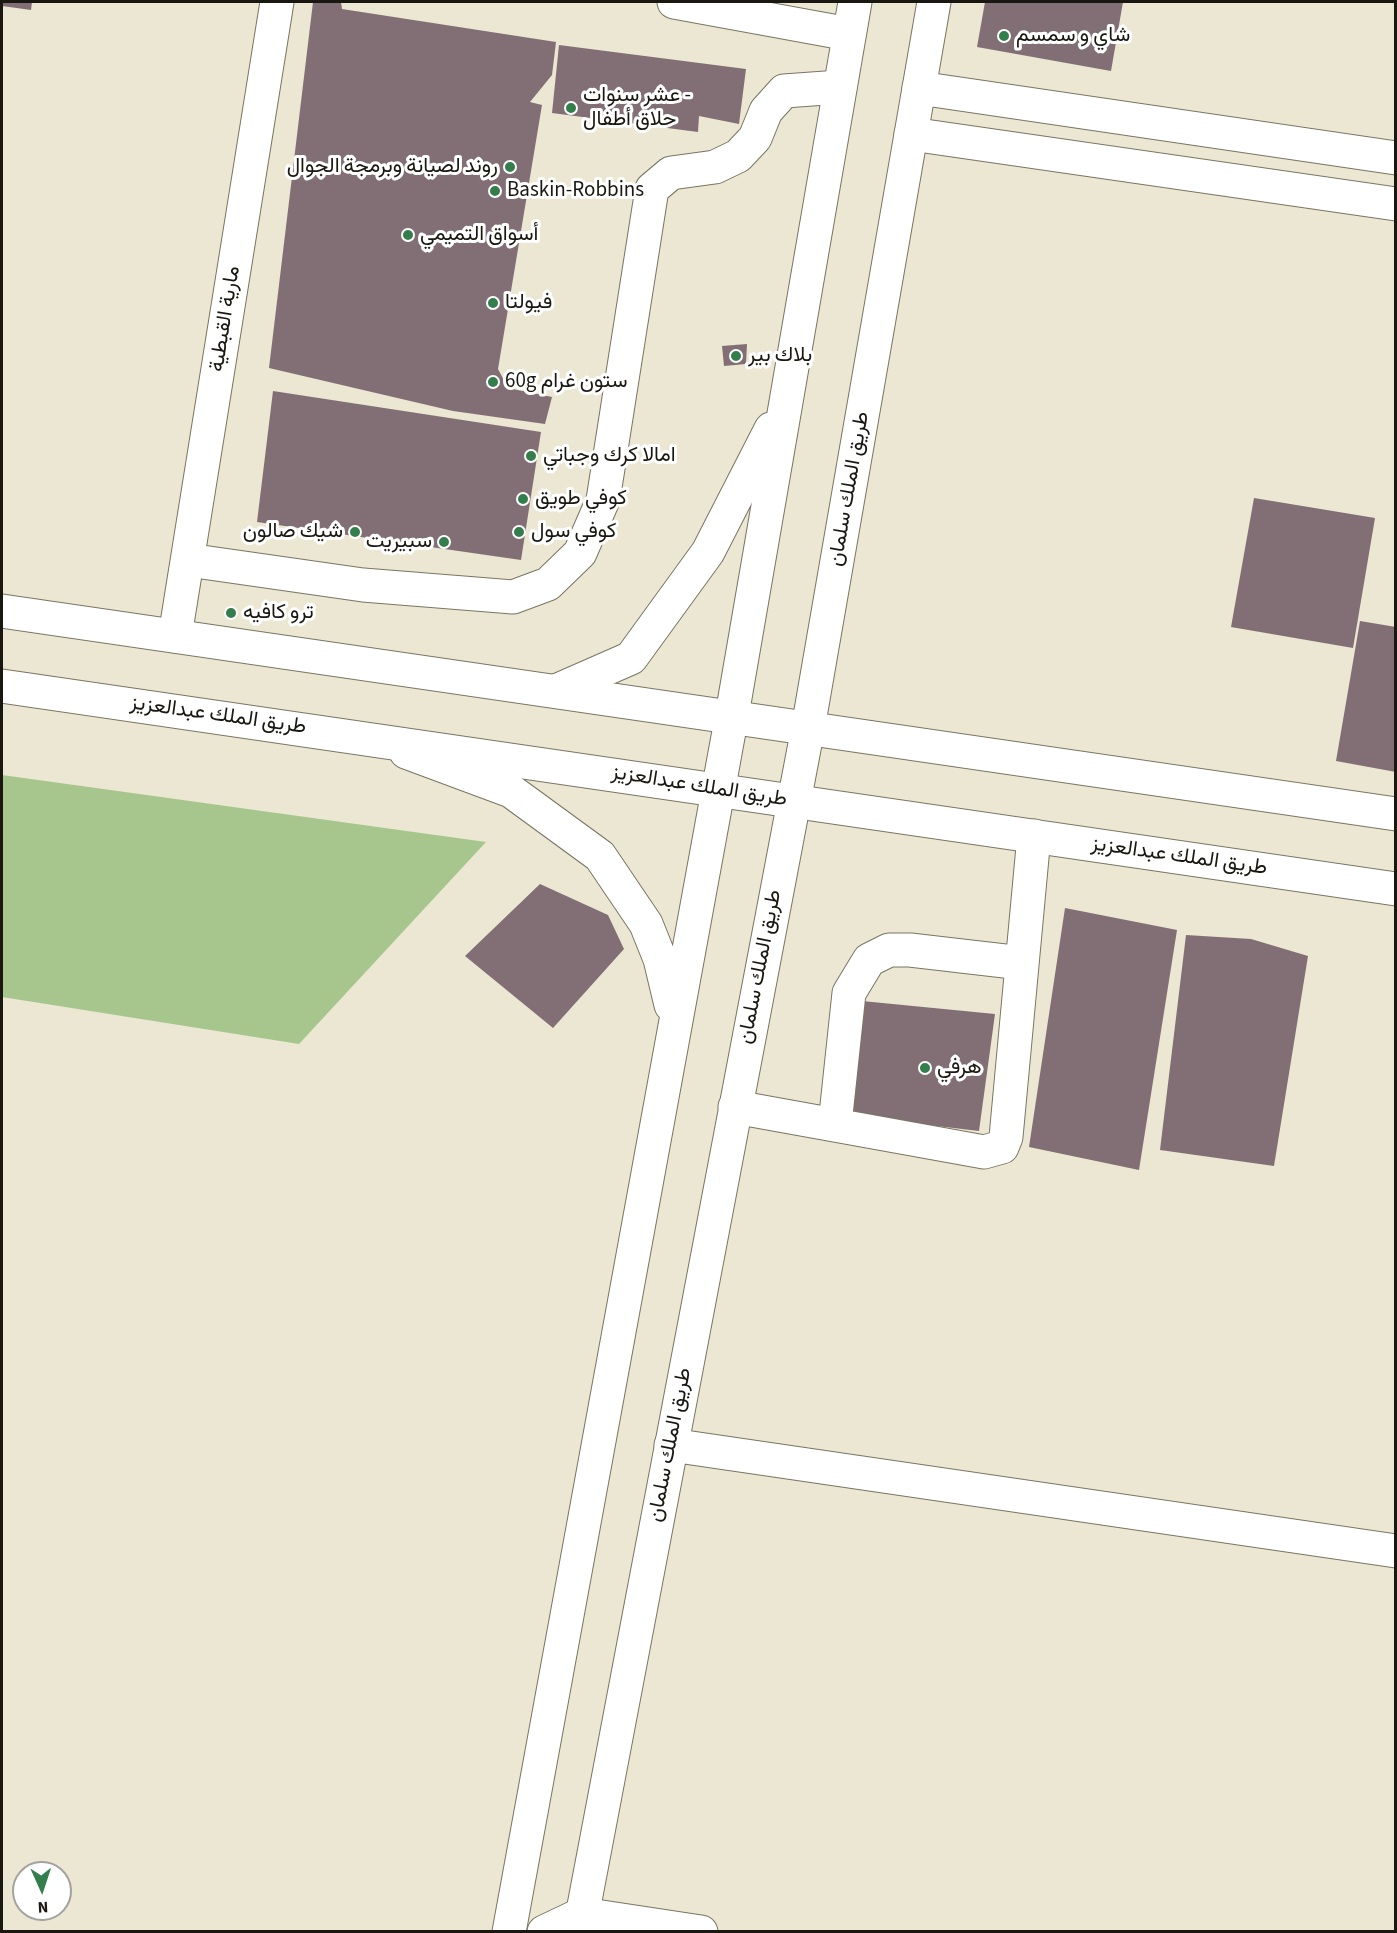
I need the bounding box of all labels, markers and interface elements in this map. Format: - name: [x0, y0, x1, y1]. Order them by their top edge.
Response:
- place label: شاي و سمسم: [1016, 23, 1130, 49]
- marker: شاي و سمسم: [997, 29, 1011, 43]
- place label: عشر سنوات - حلاق أطفال: [583, 83, 691, 133]
- marker: عشر سنوات - حلاق أطفال: [564, 101, 578, 115]
- place label: روند لصيانة وبرمجة الجوال: [287, 154, 498, 180]
- marker: روند لصيانة وبرمجة الجوال: [503, 160, 517, 174]
- place label: Baskin-Robbins: [507, 178, 644, 204]
- marker: Baskin-Robbins: [488, 184, 502, 198]
- place label: أسواق التميمي: [420, 222, 538, 248]
- marker: أسواق التميمي: [401, 228, 415, 242]
- street label: مارية القبطية: [205, 264, 247, 374]
- place label: فيولتا: [505, 290, 552, 316]
- marker: فيولتا: [486, 296, 500, 310]
- place label: بلاك بير: [748, 343, 812, 369]
- marker: بلاك بير: [729, 349, 743, 363]
- place label: 60g ستون غرام: [505, 369, 627, 395]
- marker: 60g ستون غرام: [486, 375, 500, 389]
- street label: طريق الملك سلمان: [824, 410, 876, 568]
- place label: امالا كرك وجباتي: [543, 443, 676, 469]
- marker: امالا كرك وجباتي: [524, 449, 538, 463]
- place label: كوفي طويق: [535, 486, 627, 512]
- marker: كوفي طويق: [516, 492, 530, 506]
- place label: شيك صالون: [243, 519, 343, 545]
- place label: كوفي سول: [531, 519, 616, 545]
- marker: شيك صالون: [348, 525, 362, 539]
- marker: كوفي سول: [512, 525, 526, 539]
- place label: سبيريت: [366, 529, 432, 555]
- marker: سبيريت: [437, 535, 451, 549]
- place label: ترو كافيه: [243, 600, 314, 626]
- marker: ترو كافيه: [224, 606, 238, 620]
- street label: طريق الملك عبدالعزيز: [128, 691, 308, 741]
- street label: طريق الملك عبدالعزيز: [609, 761, 789, 813]
- street label: طريق الملك عبدالعزيز: [1089, 832, 1269, 882]
- street label: طريق الملك سلمان: [734, 888, 788, 1046]
- place label: هرفي: [937, 1055, 981, 1081]
- marker: هرفي: [918, 1061, 932, 1075]
- street label: طريق الملك سلمان: [644, 1366, 698, 1524]
- north arrow: [12, 1861, 72, 1921]
- text: N: [37, 1896, 49, 1918]

